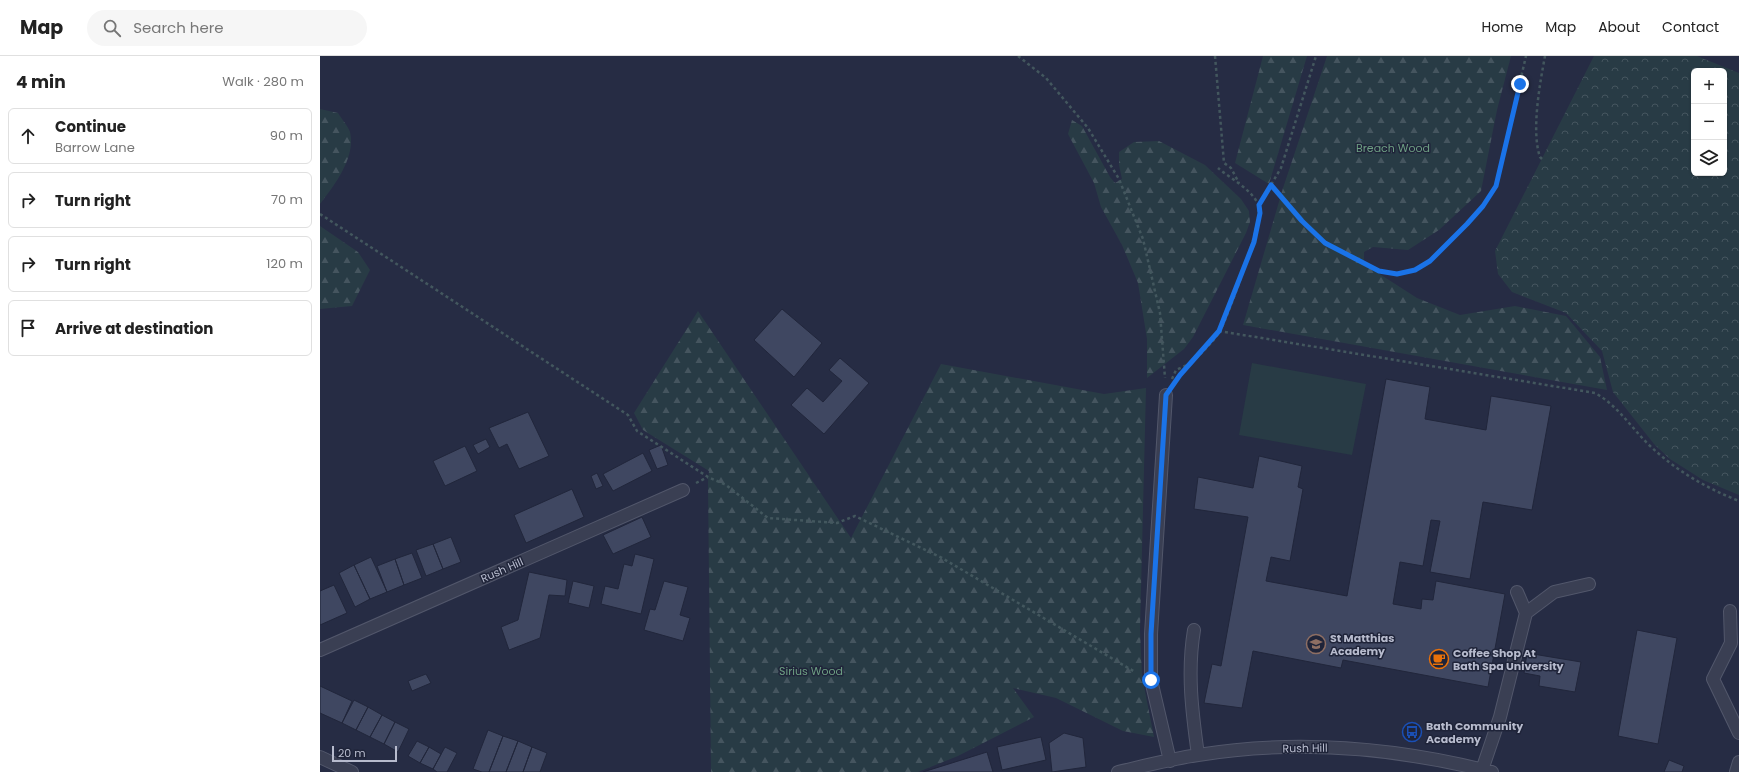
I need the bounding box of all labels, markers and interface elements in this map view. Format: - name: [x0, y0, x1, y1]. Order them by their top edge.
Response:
- search box: [87, 10, 367, 46]
- text: Map: [20, 14, 63, 41]
- icon: search: [101, 17, 123, 39]
- text: Search here: [133, 17, 224, 38]
- text: Home: [1481, 17, 1523, 37]
- text: Map: [1545, 17, 1576, 37]
- text: About: [1598, 17, 1640, 37]
- text: Contact: [1662, 17, 1719, 37]
- map controls: [1691, 68, 1727, 176]
- button: +: [1691, 68, 1727, 104]
- text: 4 min: [16, 70, 66, 94]
- text: Walk · 280 m: [222, 72, 304, 91]
- route end: [1511, 75, 1529, 93]
- button: −: [1691, 104, 1727, 140]
- text: Continue: [55, 116, 126, 137]
- icon: ahead: [17, 125, 39, 147]
- text: 90 m: [270, 126, 303, 145]
- text: Barrow Lane: [55, 138, 135, 157]
- park label: Breach Wood: [1356, 140, 1430, 156]
- button: layers: [1691, 140, 1727, 176]
- icon: right: [17, 189, 39, 211]
- text: Turn right: [55, 190, 131, 211]
- text: 70 m: [271, 190, 303, 209]
- icon: right: [17, 253, 39, 275]
- text: Turn right: [55, 254, 131, 275]
- text: 120 m: [266, 254, 303, 273]
- icon: arrive: [17, 317, 39, 339]
- text: Arrive at destination: [55, 318, 213, 339]
- street label: Rush Hill: [478, 554, 526, 586]
- place label: St Matthias Academy: [1330, 630, 1394, 659]
- school or university icon: St Matthias Academy: [1305, 633, 1327, 655]
- place label: Coffee Shop At Bath Spa University: [1453, 645, 1564, 674]
- cafe icon: Coffee Shop At Bath Spa University: [1428, 648, 1450, 670]
- park label: Sirius Wood: [779, 663, 843, 679]
- route start: [1142, 671, 1160, 689]
- place label: Bath Community Academy: [1426, 718, 1523, 747]
- bus stop icon: Bath Community Academy: [1401, 721, 1423, 743]
- street label: Rush Hill: [1282, 740, 1328, 756]
- scale bar: [332, 744, 397, 763]
- text: 20 m: [338, 745, 366, 761]

